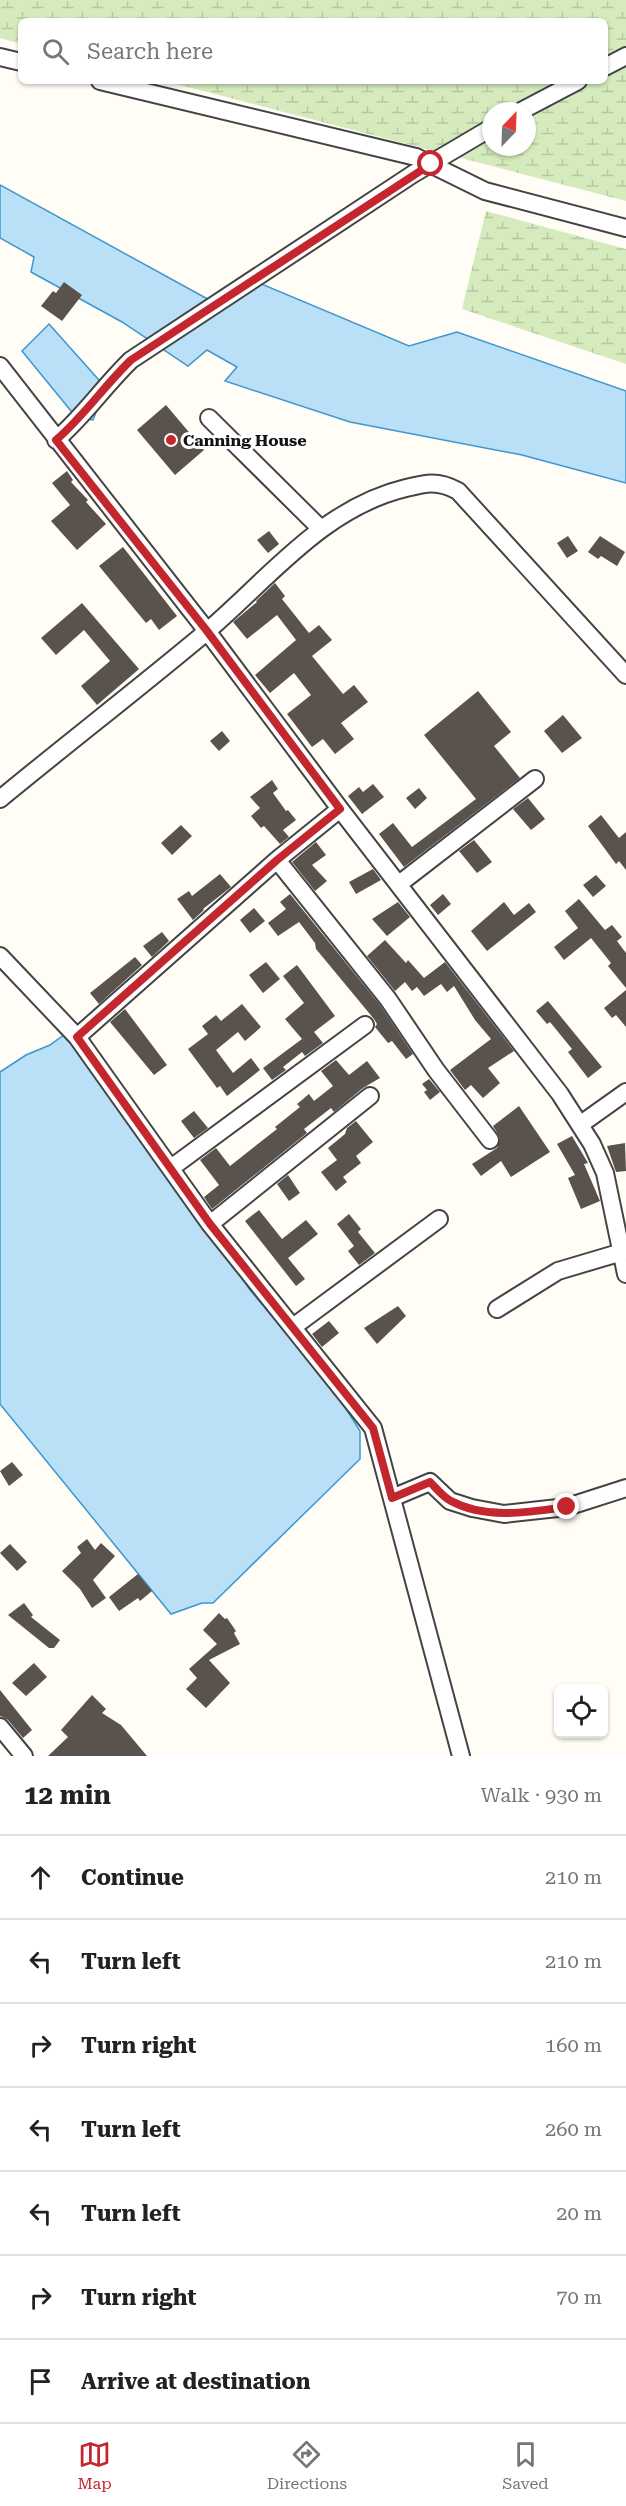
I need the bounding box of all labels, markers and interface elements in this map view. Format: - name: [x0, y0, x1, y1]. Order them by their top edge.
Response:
- search box: [18, 18, 608, 84]
- icon: search: [39, 35, 72, 68]
- text: Search here: [87, 39, 213, 64]
- north arrow: [482, 102, 536, 156]
- route start: [417, 150, 443, 176]
- place label: Canning House: [183, 431, 307, 450]
- marker: Canning House: [164, 433, 178, 447]
- route end: [553, 1493, 579, 1519]
- map controls: [554, 1684, 608, 1738]
- button: locate: [554, 1684, 608, 1738]
- text: 12 min: [24, 1780, 111, 1810]
- text: Walk · 930 m: [481, 1783, 602, 1807]
- icon: ahead: [24, 1861, 57, 1894]
- text: Continue: [81, 1865, 184, 1890]
- text: 210 m: [545, 1865, 602, 1889]
- icon: left: [24, 1945, 57, 1978]
- text: Turn left: [81, 1949, 181, 1974]
- text: 210 m: [545, 1949, 602, 1973]
- icon: right: [24, 2029, 57, 2062]
- text: Turn right: [81, 2033, 196, 2058]
- text: 160 m: [545, 2033, 602, 2057]
- icon: left: [24, 2113, 57, 2146]
- text: Turn left: [81, 2117, 181, 2142]
- text: 260 m: [545, 2117, 602, 2141]
- icon: left: [24, 2197, 57, 2230]
- text: Turn left: [81, 2201, 181, 2226]
- text: 20 m: [556, 2201, 602, 2225]
- icon: right: [24, 2281, 57, 2314]
- text: Turn right: [81, 2285, 196, 2310]
- text: 70 m: [556, 2285, 602, 2309]
- icon: arrive: [24, 2365, 57, 2398]
- text: Arrive at destination: [81, 2369, 310, 2394]
- tab: Map: [77, 2438, 112, 2493]
- tab: Directions: [267, 2438, 347, 2493]
- tab: Saved: [502, 2438, 549, 2493]

